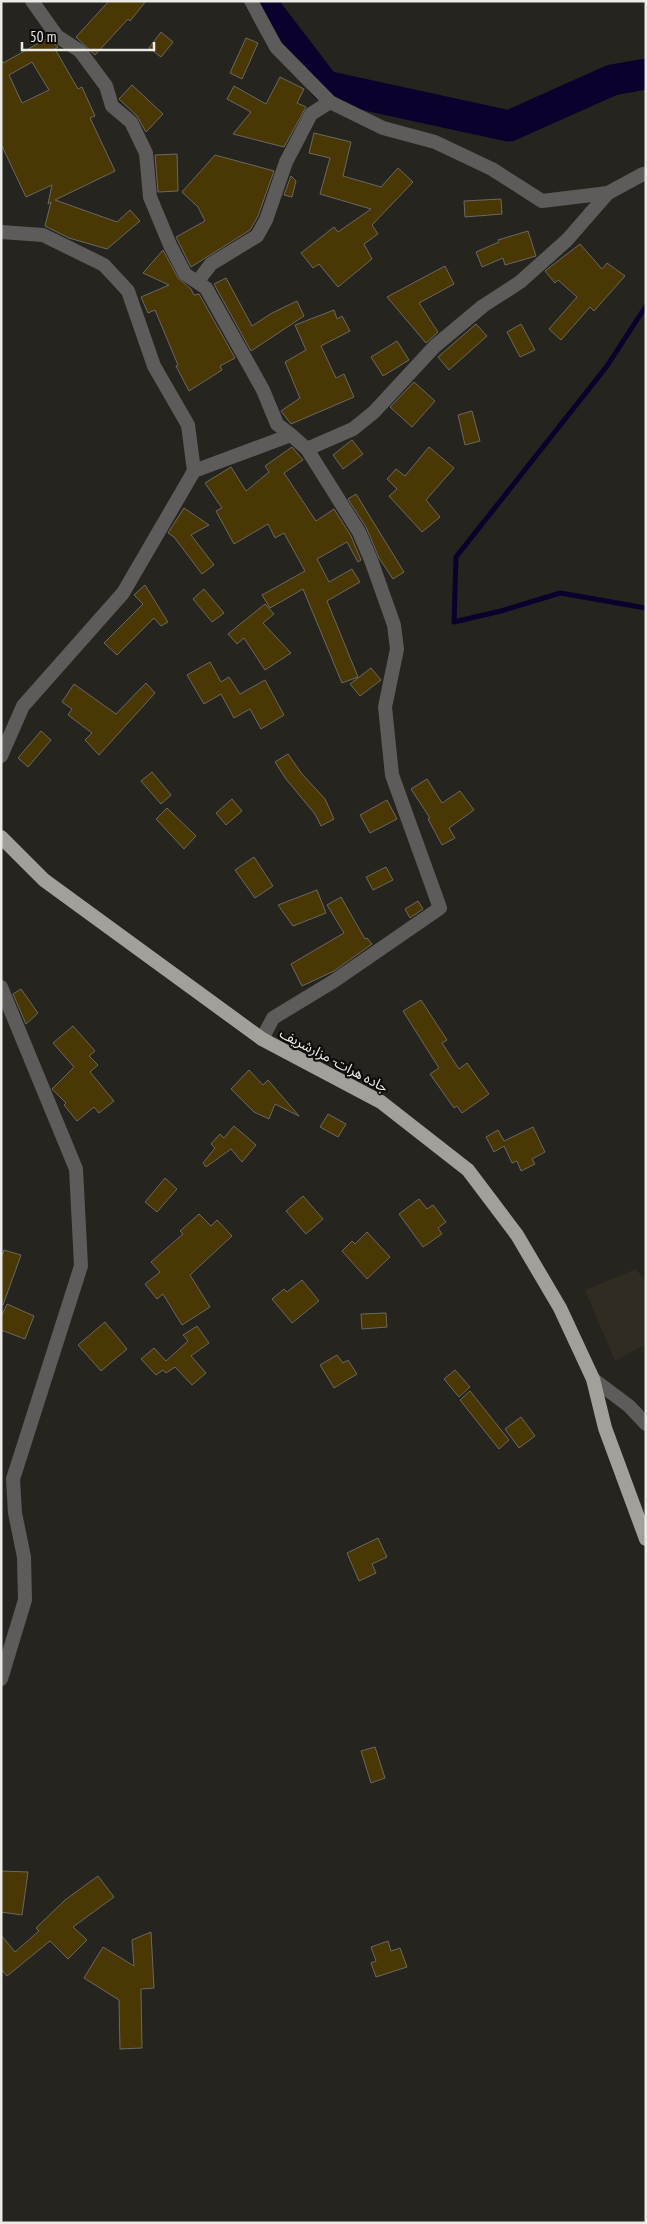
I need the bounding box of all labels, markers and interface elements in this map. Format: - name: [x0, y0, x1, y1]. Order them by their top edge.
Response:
- scale bar: [22, 20, 155, 52]
- text: 50 m: [30, 27, 56, 46]
- street label: جاده هرات- مزارشریف: [277, 1024, 391, 1096]

